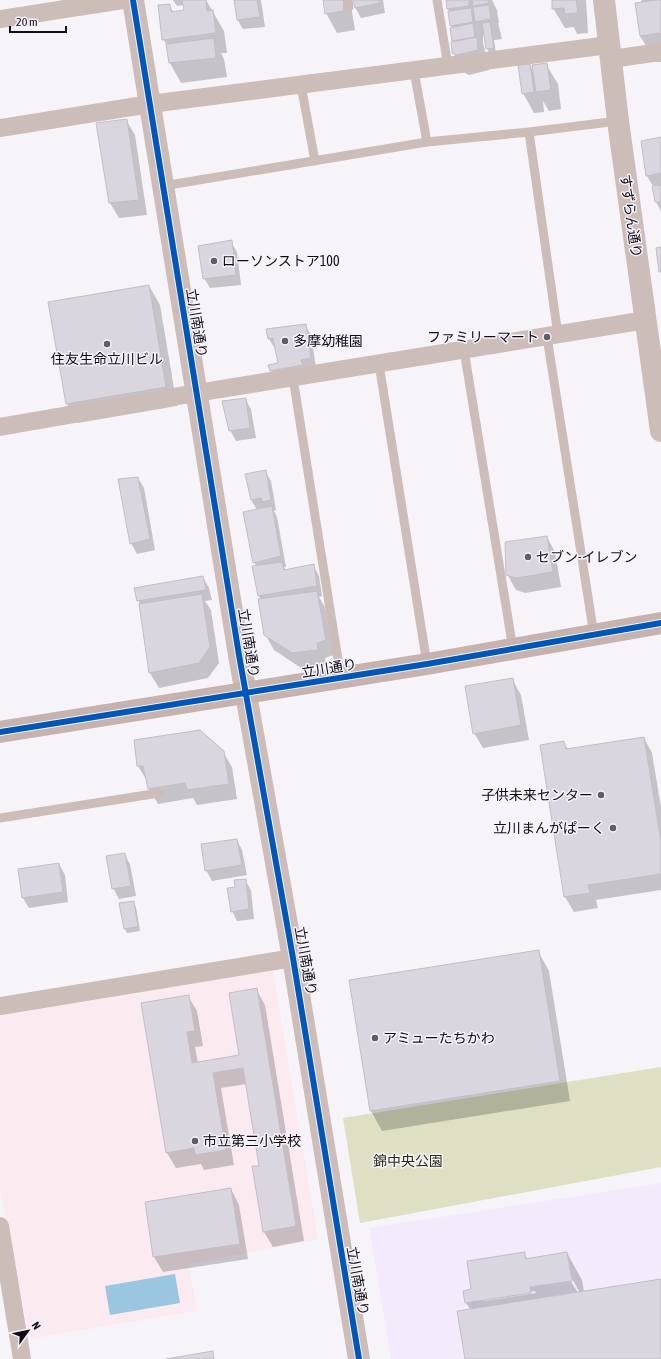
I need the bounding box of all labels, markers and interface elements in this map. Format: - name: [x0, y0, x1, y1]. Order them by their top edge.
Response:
- scale bar: [10, 8, 66, 34]
- text: 20 m: [16, 15, 38, 29]
- street label: すずらん通り: [617, 173, 645, 259]
- place label: ローソンストア100: [222, 253, 340, 269]
- marker: ローソンストア100: [209, 256, 219, 266]
- street label: 立川南通り: [184, 287, 210, 359]
- place label: ファミリーマート: [427, 329, 539, 345]
- marker: ファミリーマート: [542, 332, 552, 342]
- place label: 多摩幼稚園: [293, 333, 363, 349]
- marker: 多摩幼稚園: [280, 336, 290, 346]
- marker: 住友生命立川ビル: [102, 339, 112, 349]
- place label: 住友生命立川ビル: [51, 351, 163, 367]
- place label: セブン-イレブン: [536, 549, 638, 565]
- marker: セブン-イレブン: [523, 552, 533, 562]
- street label: 立川南通り: [236, 607, 262, 679]
- street label: 立川通り: [300, 656, 358, 680]
- place label: 子供未来センター: [481, 787, 593, 803]
- marker: 子供未来センター: [596, 790, 606, 800]
- place label: 立川まんがぱーく: [493, 820, 605, 836]
- marker: 立川まんがぱーく: [608, 823, 618, 833]
- street label: 立川南通り: [292, 925, 320, 997]
- place label: アミューたちかわ: [383, 1030, 495, 1046]
- marker: アミューたちかわ: [370, 1033, 380, 1043]
- place label: 市立第三小学校: [203, 1133, 301, 1149]
- marker: 市立第三小学校: [190, 1136, 200, 1146]
- park label: 錦中央公園: [373, 1153, 443, 1169]
- street label: 立川南通り: [344, 1245, 372, 1317]
- north arrow: [8, 1311, 48, 1351]
- text: N: [30, 1320, 43, 1332]

